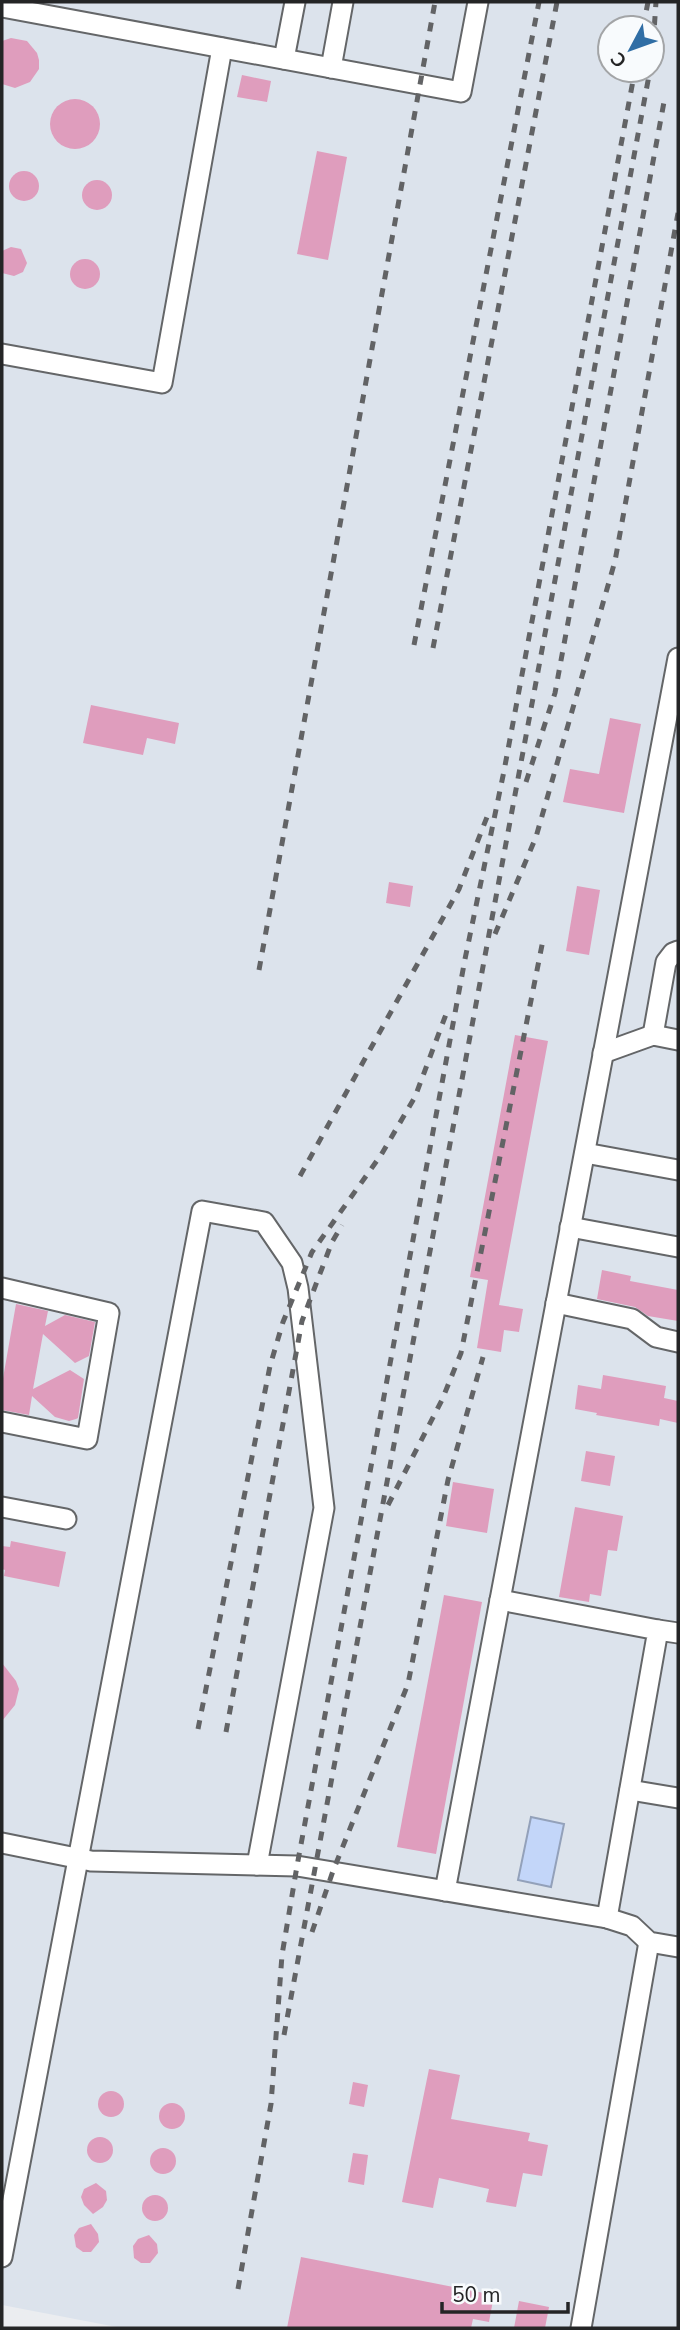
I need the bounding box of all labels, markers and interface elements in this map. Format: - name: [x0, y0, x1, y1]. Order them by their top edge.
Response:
- north arrow: [596, 14, 666, 84]
- text: С: [605, 46, 633, 73]
- scale bar: [442, 2270, 568, 2314]
- text: 50 m: [452, 2281, 501, 2309]

